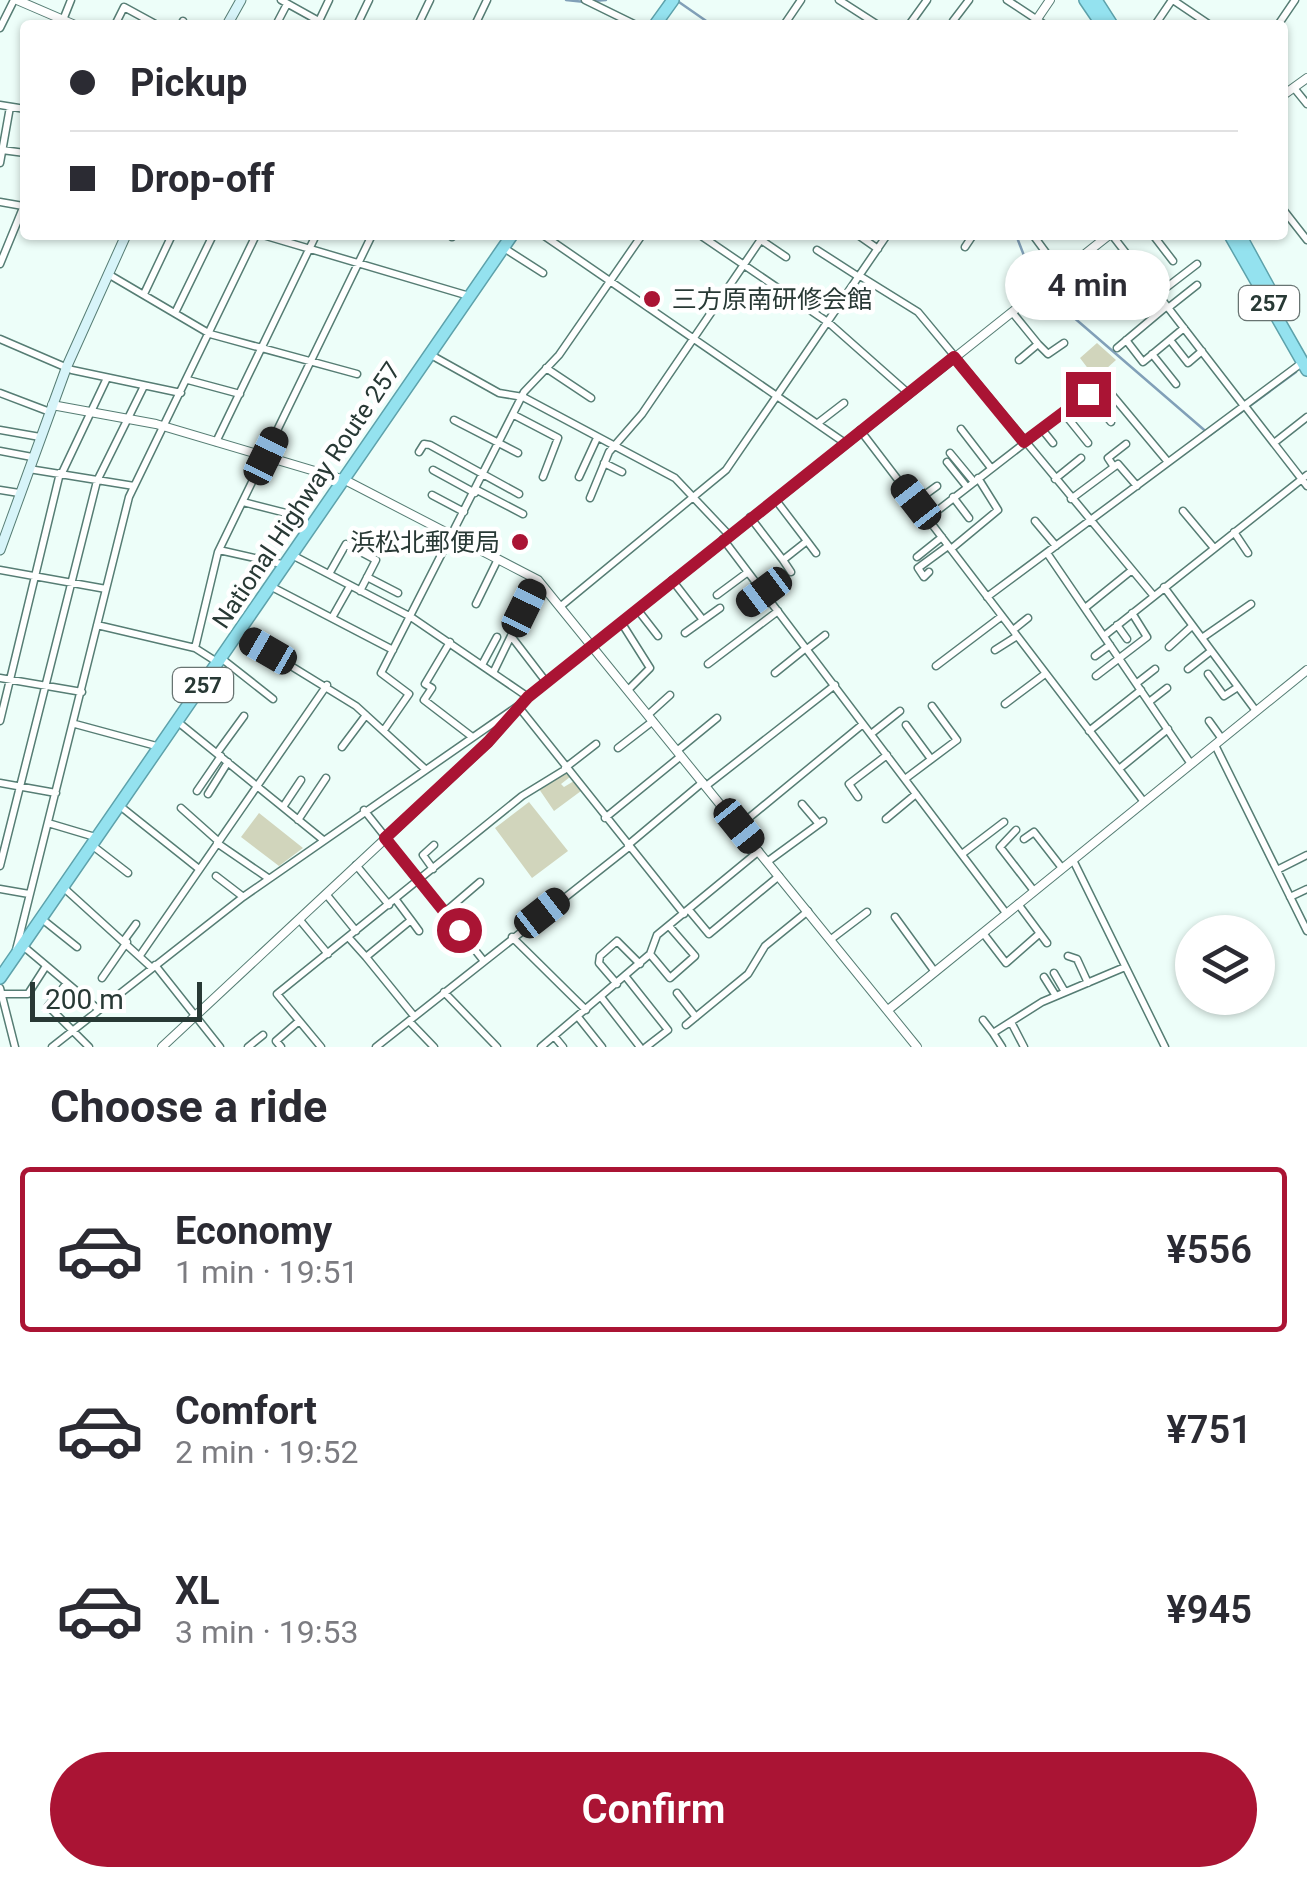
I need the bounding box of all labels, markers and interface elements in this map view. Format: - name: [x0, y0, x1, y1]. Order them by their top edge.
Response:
- text: Pickup: [130, 61, 247, 105]
- text: Drop-off: [130, 157, 275, 201]
- callout: 4 min: [1006, 249, 1170, 319]
- text: 4 min: [1047, 266, 1128, 304]
- place label: 三方原南研修会館: [672, 285, 872, 314]
- road number: 257: [1239, 286, 1299, 320]
- marker: 三方原南研修会館: [641, 288, 663, 310]
- street label: National Highway Route 257: [206, 357, 406, 634]
- route end: [1066, 372, 1111, 417]
- car: [239, 422, 293, 490]
- car: [886, 469, 946, 535]
- place label: 浜松北郵便局: [350, 528, 500, 557]
- marker: 浜松北郵便局: [509, 531, 531, 553]
- car: [731, 562, 797, 622]
- car: [497, 574, 551, 642]
- car: [235, 623, 301, 679]
- road number: 257: [173, 668, 233, 702]
- car: [708, 793, 770, 859]
- car: [509, 883, 575, 943]
- route start: [437, 908, 482, 953]
- map controls: [1175, 915, 1275, 1015]
- button: layers: [1175, 915, 1275, 1015]
- scale bar: [30, 977, 202, 1021]
- text: 200 m: [45, 983, 124, 1016]
- text: Choose a ride: [50, 1080, 327, 1133]
- icon: car: [55, 1205, 145, 1295]
- text: Economy: [175, 1209, 332, 1253]
- text: ¥556: [1167, 1228, 1252, 1272]
- text: 1 min · 19:51: [175, 1253, 358, 1291]
- icon: car: [55, 1385, 145, 1475]
- text: Comfort: [175, 1389, 317, 1433]
- text: ¥751: [1167, 1408, 1252, 1452]
- text: 2 min · 19:52: [175, 1433, 358, 1471]
- icon: car: [55, 1565, 145, 1655]
- text: XL: [175, 1569, 220, 1613]
- text: ¥945: [1167, 1588, 1252, 1632]
- text: 3 min · 19:53: [175, 1613, 358, 1651]
- button: Confirm: [50, 1752, 1257, 1867]

